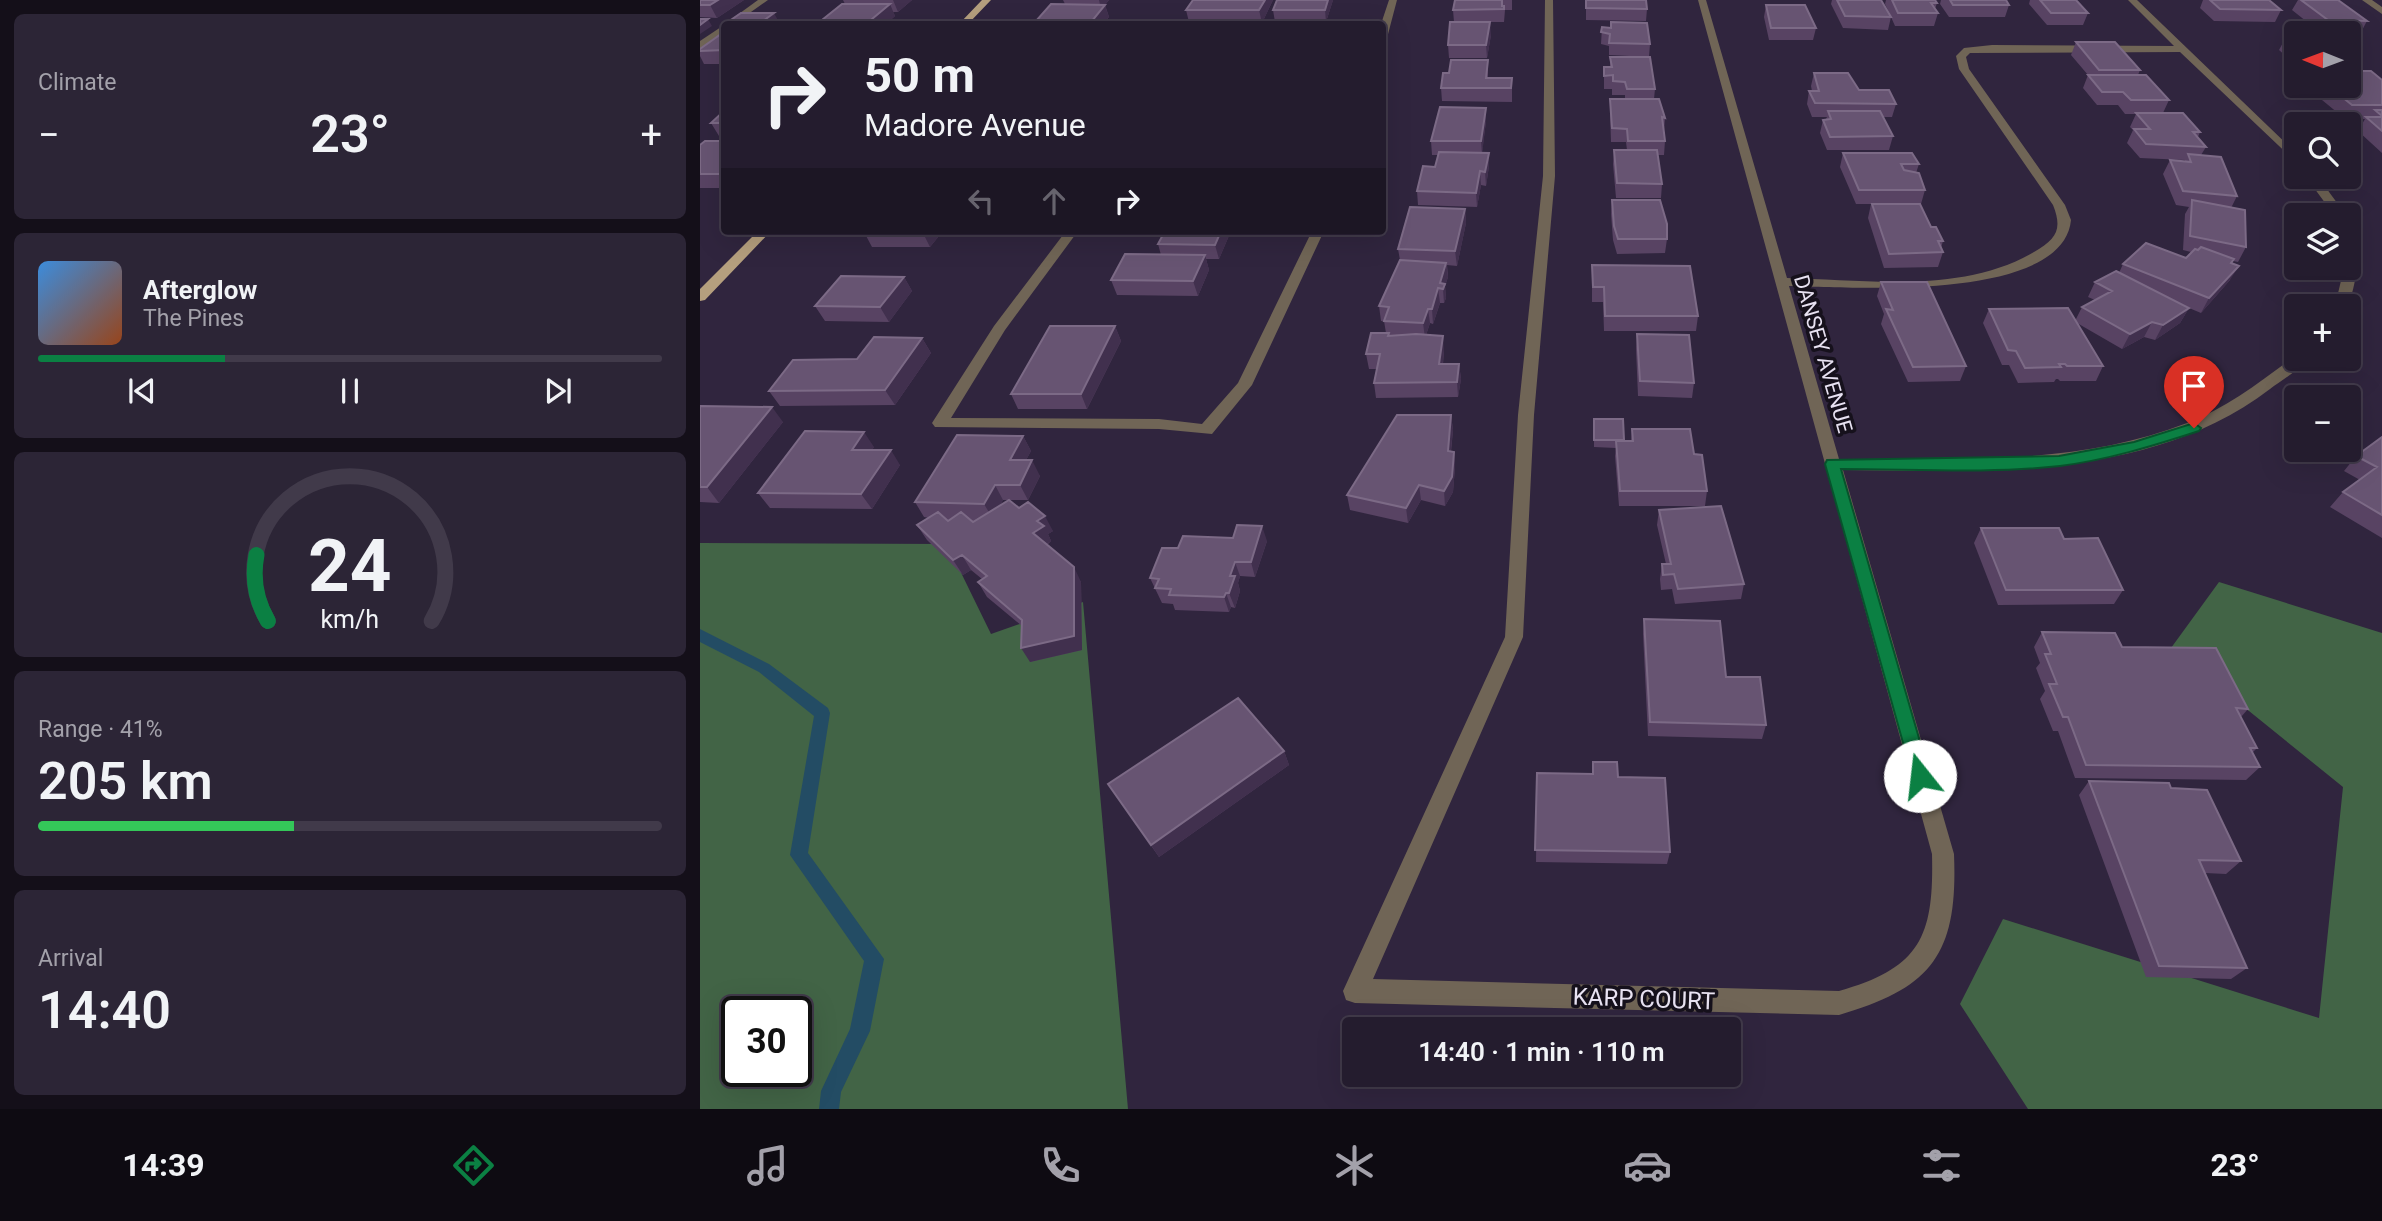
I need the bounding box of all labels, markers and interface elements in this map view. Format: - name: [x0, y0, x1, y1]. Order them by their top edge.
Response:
- north arrow: [2284, 21, 2361, 98]
- map controls: [2284, 21, 2361, 462]
- text: 50 m: [864, 47, 975, 104]
- icon: right: [749, 49, 840, 140]
- text: Climate: [38, 69, 117, 96]
- text: 23°: [310, 104, 390, 165]
- text: Madore Avenue: [864, 106, 1086, 144]
- button: search: [2284, 112, 2361, 189]
- text: −: [38, 113, 60, 157]
- text: +: [640, 113, 662, 157]
- icon: left: [962, 182, 1000, 220]
- icon: ahead: [1035, 182, 1073, 220]
- icon: right: [1108, 182, 1146, 220]
- button: layers: [2284, 203, 2361, 280]
- street label: DANSEY AVENUE: [1789, 272, 1857, 436]
- text: Afterglow: [143, 275, 257, 305]
- button: +: [2284, 294, 2361, 371]
- text: The Pines: [143, 305, 244, 332]
- pin: [2164, 356, 2224, 428]
- icon: arrive: [2175, 367, 2213, 405]
- icon: previous: [123, 372, 161, 410]
- icon: pause: [331, 372, 369, 410]
- icon: next: [539, 372, 577, 410]
- button: −: [2284, 385, 2361, 462]
- text: 24: [308, 523, 392, 609]
- text: km/h: [321, 604, 379, 633]
- text: Range · 41%: [38, 716, 163, 743]
- position arrow: [1883, 739, 1957, 813]
- text: 205 km: [38, 751, 213, 812]
- text: Arrival: [38, 945, 103, 972]
- text: 14:40: [38, 980, 171, 1041]
- street label: KARP COURT: [1572, 983, 1716, 1015]
- speed limit sign: 30: [721, 996, 812, 1087]
- text: 14:40 · 1 min · 110 m: [1418, 1037, 1665, 1067]
- icon: directions: [449, 1141, 498, 1190]
- icon: music: [743, 1141, 792, 1190]
- icon: phone: [1036, 1141, 1085, 1190]
- icon: climate: [1330, 1141, 1379, 1190]
- icon: car: [1623, 1141, 1672, 1190]
- icon: filters: [1917, 1141, 1966, 1190]
- text: 14:39: [122, 1146, 205, 1184]
- text: 23°: [2210, 1146, 2260, 1184]

